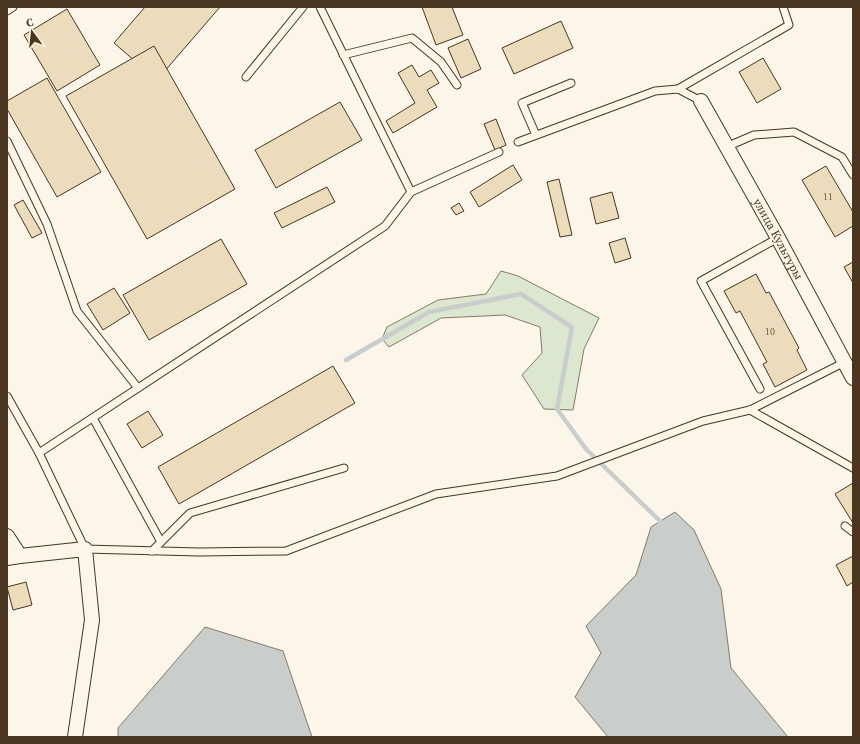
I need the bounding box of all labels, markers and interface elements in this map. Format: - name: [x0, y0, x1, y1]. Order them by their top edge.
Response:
- north arrow: [12, 12, 52, 52]
- text: С: [24, 15, 35, 31]
- house number: 11: [823, 190, 833, 203]
- street label: улица Культуры: [749, 195, 807, 282]
- house number: 10: [765, 325, 775, 338]

